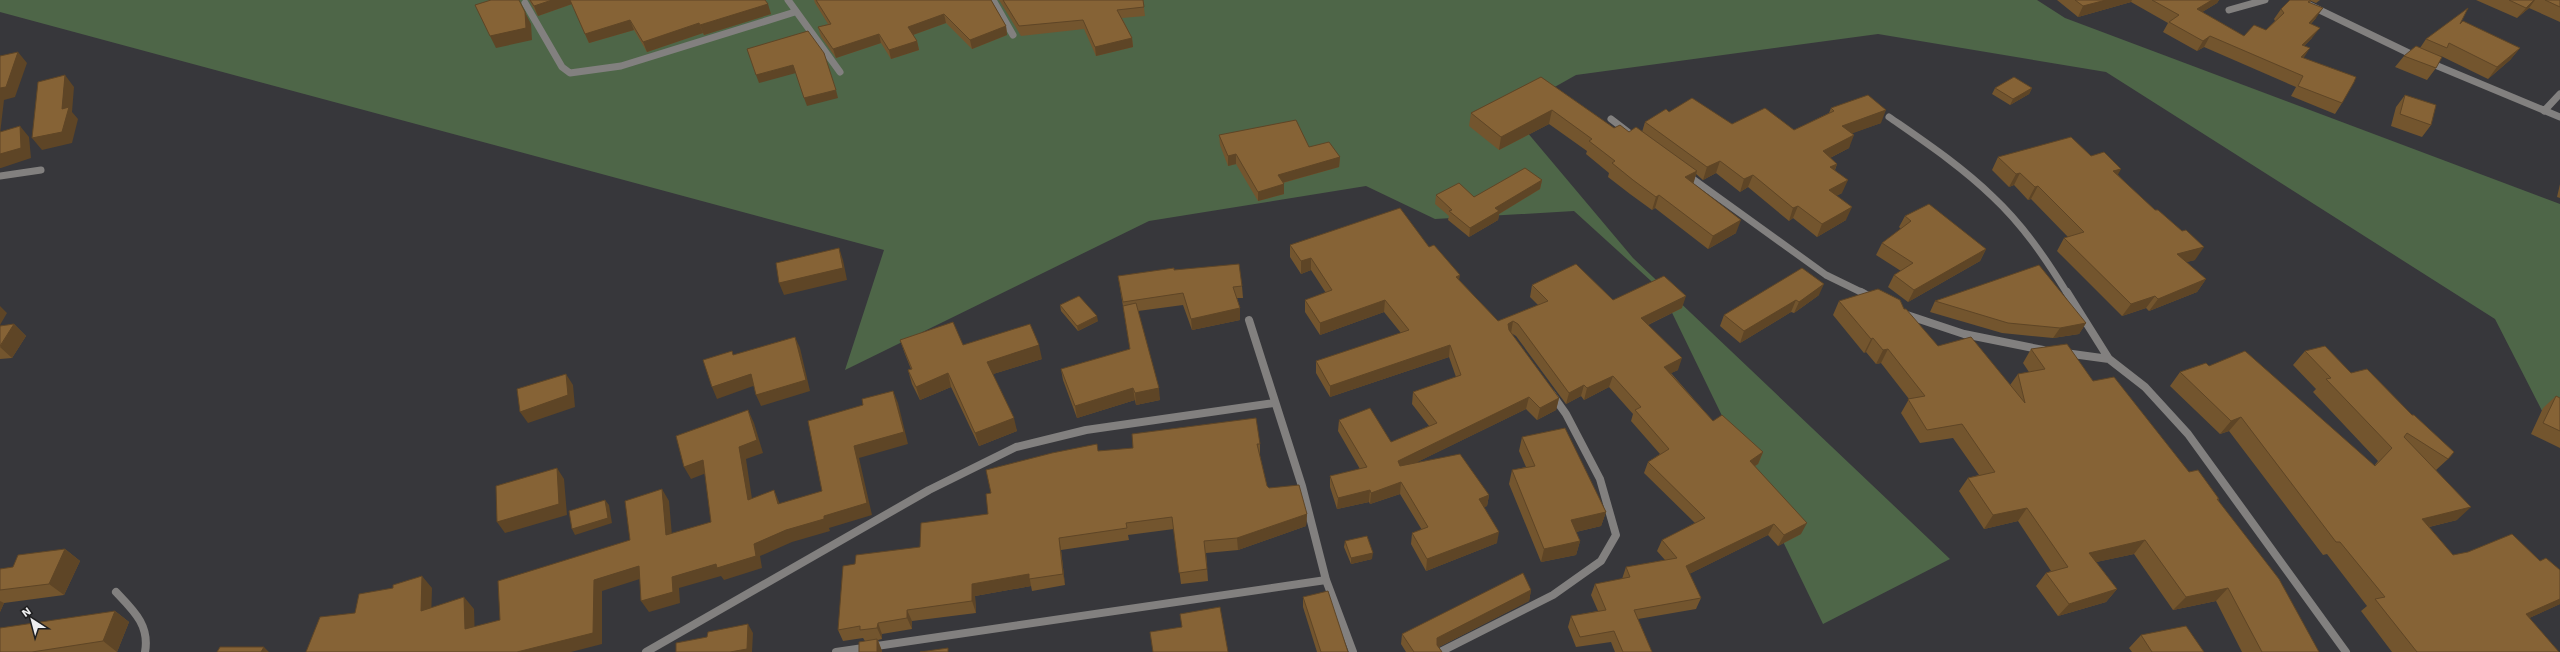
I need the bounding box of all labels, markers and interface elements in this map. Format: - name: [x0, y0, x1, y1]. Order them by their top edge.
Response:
- north arrow: [12, 600, 52, 640]
- text: N: [19, 605, 34, 620]

